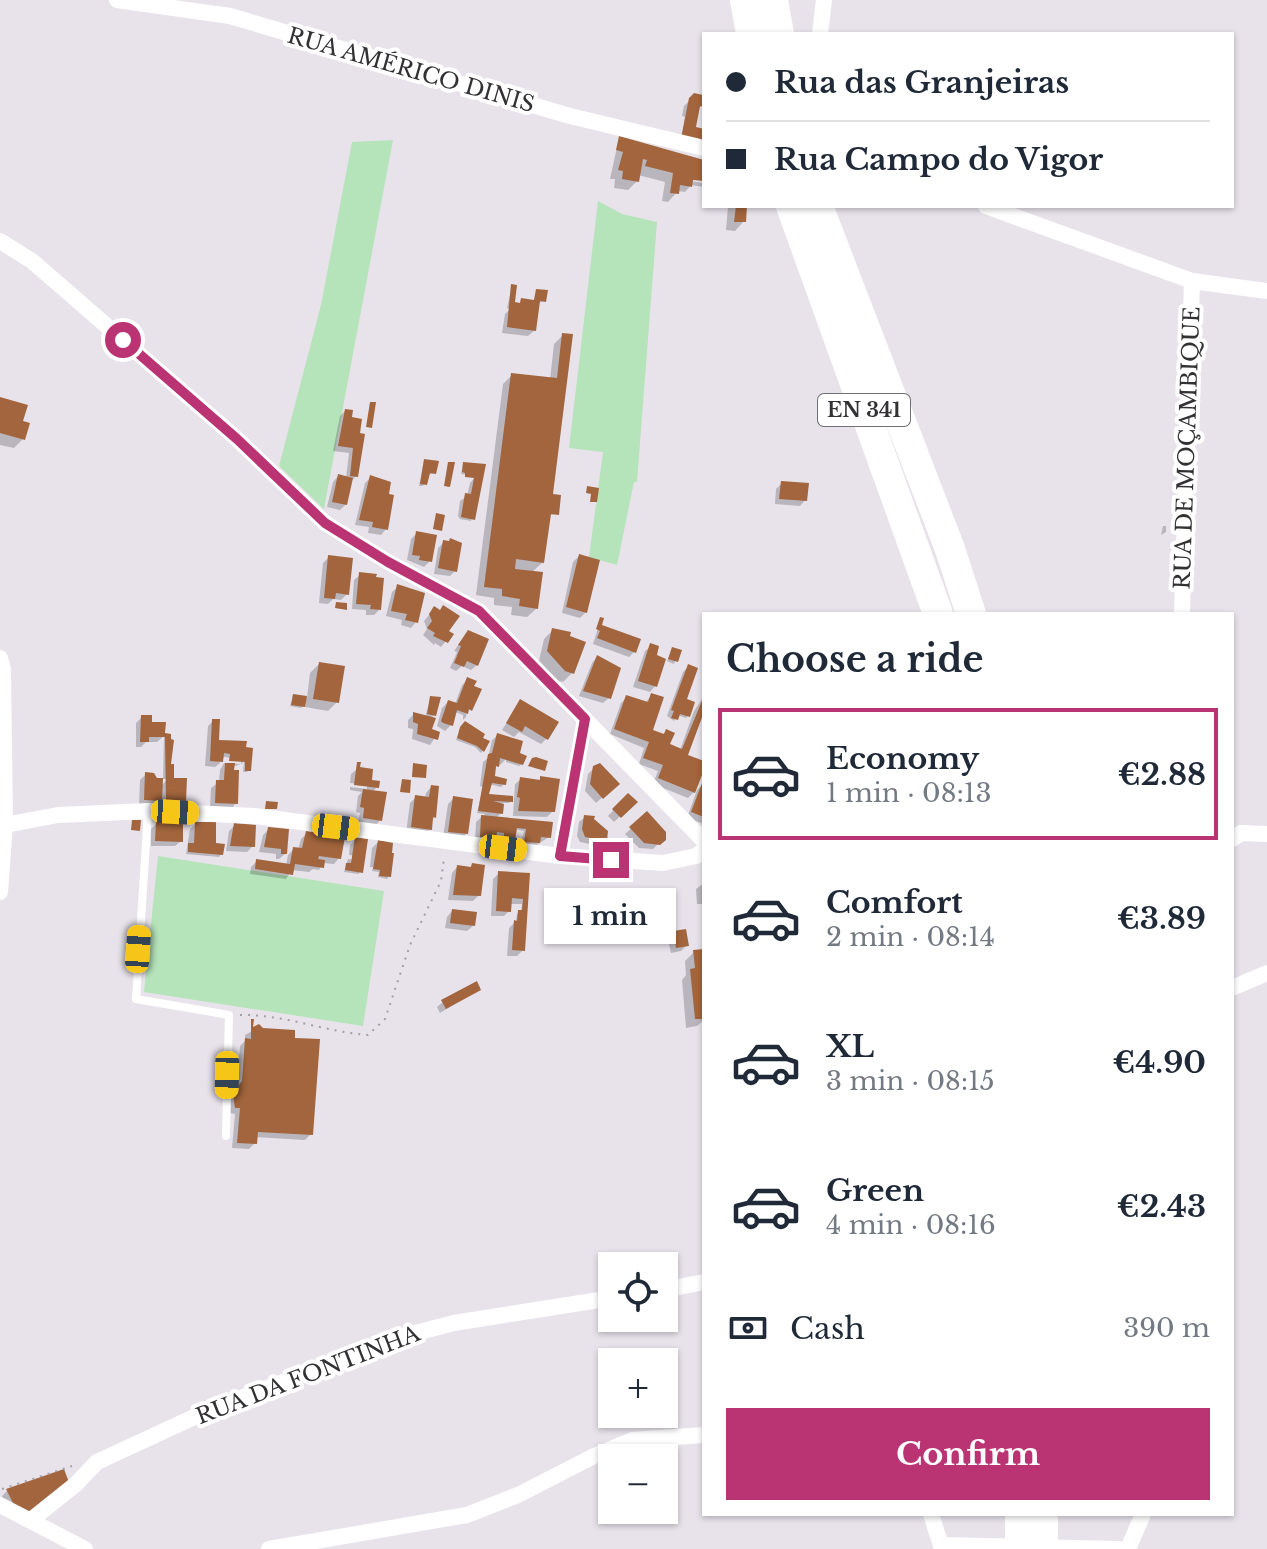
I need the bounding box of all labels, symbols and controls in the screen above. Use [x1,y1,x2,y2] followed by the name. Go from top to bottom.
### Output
[284,21,538,118] street label: RUA AMÉRICO DINIS
[774,64,1069,101] text: Rua das Granjeiras
[774,141,1103,178] text: Rua Campo do Vigor
[1169,306,1205,590] street label: RUA DE MOÇAMBIQUE
[105,322,141,358] route start
[818,394,910,426] road number: EN 341
[726,637,983,682] text: Choose a ride
[730,738,802,810] icon: car
[826,740,979,777] text: Economy
[1118,756,1206,793] text: €2.88
[826,777,991,809] text: 1 min · 08:13
[150,799,200,825] car
[311,812,361,842] car
[478,833,528,863] car
[593,842,629,878] route end
[730,882,802,954] icon: car
[826,884,963,921] text: Comfort
[545,888,677,944] callout: 1 min
[572,900,648,932] text: 1 min
[1117,900,1206,937] text: €3.89
[826,921,995,953] text: 2 min · 08:14
[124,924,152,974] car
[730,1026,802,1098] icon: car
[826,1028,874,1065] text: XL
[1113,1044,1206,1081] text: €4.90
[215,1051,239,1099] car
[826,1065,995,1097] text: 3 min · 08:15
[730,1170,802,1242] icon: car
[826,1172,924,1209] text: Green
[1117,1188,1206,1225] text: €2.43
[826,1209,996,1241] text: 4 min · 08:16
[598,1252,678,1524] map controls
[598,1252,678,1332] button: locate
[726,1306,770,1350] icon: cash
[790,1310,865,1347] text: Cash
[1123,1312,1210,1344] text: 390 m
[192,1319,425,1430] street label: RUA DA FONTINHA
[598,1348,678,1428] button: +
[726,1408,1210,1500] button: Confirm
[598,1444,678,1524] button: −

